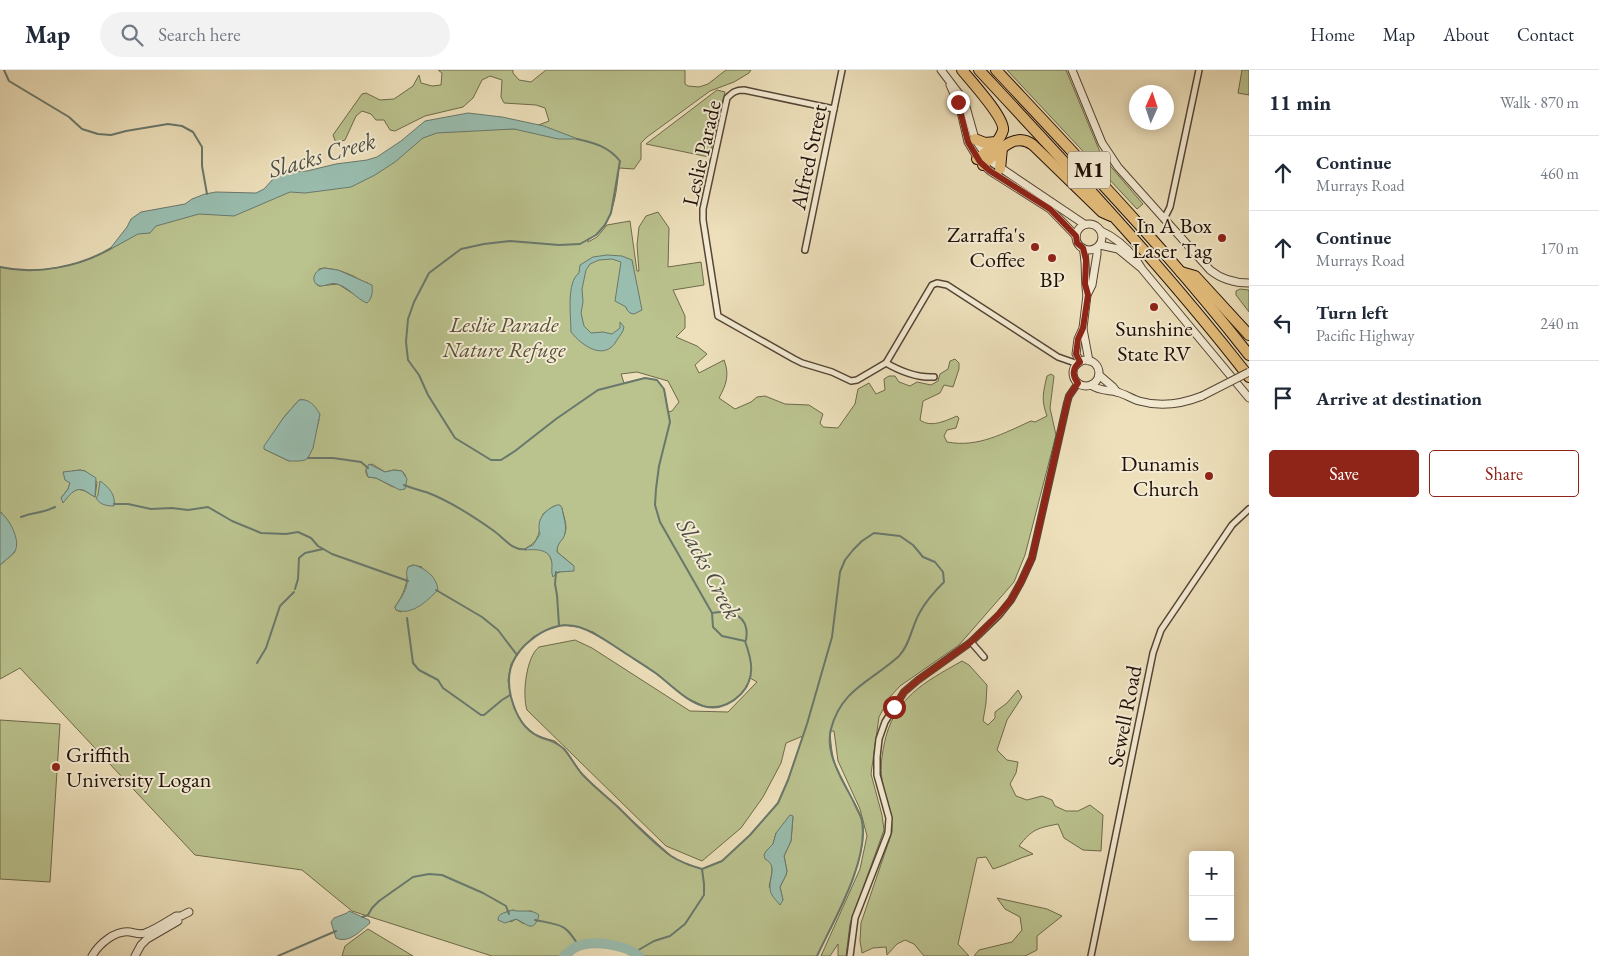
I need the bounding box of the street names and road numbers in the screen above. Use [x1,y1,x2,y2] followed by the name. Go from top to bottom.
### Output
[675,97,728,209] street label: Leslie Parade
[783,102,834,213] street label: Alfred Street
[1068,152,1110,188] road number: M1
[1100,662,1149,769] street label: Sewell Road

